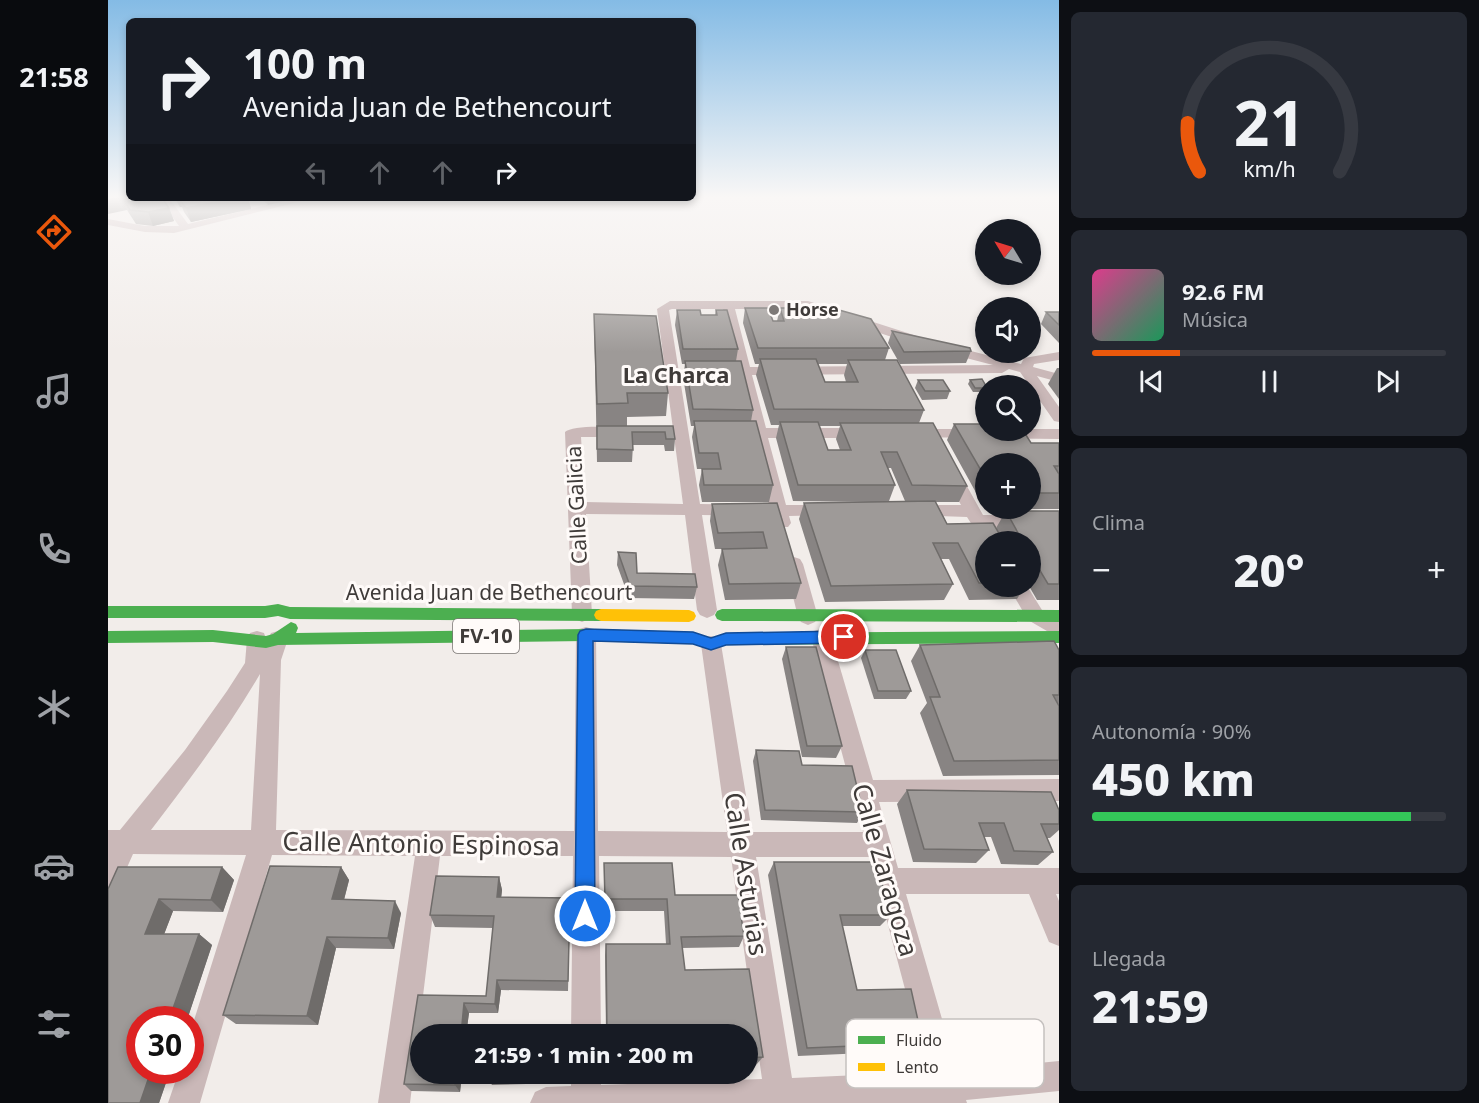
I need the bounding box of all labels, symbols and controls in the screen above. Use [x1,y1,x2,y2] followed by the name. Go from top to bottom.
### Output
[243,34,367,91] text: 100 m
[144,42,222,120] icon: right
[19,58,89,95] text: 21:58
[1233,79,1305,164] text: 21
[243,88,611,125] text: Avenida Juan de Bethencourt
[1243,154,1295,183] text: km/h
[300,156,333,189] icon: left
[363,156,396,189] icon: ahead
[426,156,459,189] icon: ahead
[489,156,522,189] icon: right
[33,211,75,253] icon: directions
[975,219,1041,285] north arrow
[975,219,1041,597] map controls
[1182,276,1264,306] text: 92.6 FM
[786,297,839,321] place label: Horse
[975,297,1041,363] button: sound
[767,303,781,317] marker: Horse
[1182,306,1248,333] text: Música
[623,359,729,389] district label: La Charca
[1135,365,1168,398] icon: previous
[1253,365,1286,398] icon: pause
[1371,365,1404,398] icon: next
[33,370,75,412] icon: music
[975,375,1041,441] button: search
[559,445,593,565] street label: Calle Galicia
[975,453,1041,519] button: +
[1092,509,1145,536] text: Clima
[33,528,75,570] icon: phone
[975,531,1041,597] button: −
[1233,539,1305,600] text: 20°
[1092,547,1111,592] text: −
[1427,547,1446,592] text: +
[346,578,633,606] street label: Avenida Juan de Bethencourt
[818,611,869,662] pin
[453,619,519,653] road number: FV-10
[827,620,860,653] icon: arrive
[33,686,75,728] icon: climate
[1092,718,1251,745] text: Autonomía · 90%
[1092,748,1255,809] text: 450 km
[844,779,928,960] street label: Calle Zaragoza
[716,790,778,958] street label: Calle Asturias
[282,823,560,863] street label: Calle Antonio Espinosa
[33,845,75,887] icon: car
[553,884,617,948] position arrow
[1092,945,1166,972] text: Llegada
[1092,975,1209,1036] text: 21:59
[33,1003,75,1045] icon: filters
[126,1006,204,1084] speed limit sign: 30
[846,1019,1044,1088] legend
[896,1029,942,1051] text: Fluido
[474,1039,694,1069] text: 21:59 · 1 min · 200 m
[896,1056,939,1078] text: Lento

